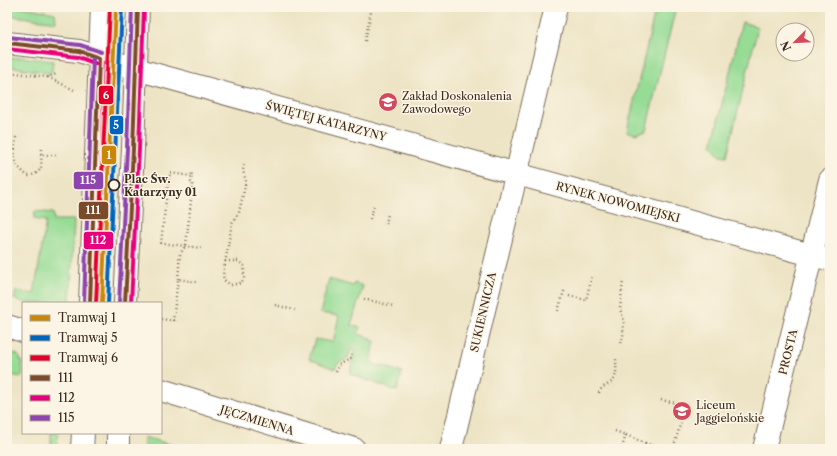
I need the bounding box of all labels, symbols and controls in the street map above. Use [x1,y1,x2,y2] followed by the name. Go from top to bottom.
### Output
[775,22,815,62] north arrow
[777,38,794,53] text: N
[98,85,114,105] line badge: 6
[103,88,110,102] text: 6
[402,89,512,116] place label: Zakład Doskonalenia Zawodowego
[377,91,399,113] school or university icon: Zakład Doskonalenia Zawodowego
[264,98,388,144] street label: ŚWIĘTEJ KATARZYNY
[109,115,124,135] line badge: 5
[113,118,119,132] text: 5
[101,145,117,165] line badge: 1
[107,148,112,162] text: 1
[73,171,104,190] line badge: 115
[124,172,197,199] place label: Plac Św. Katarzyny 01
[80,173,96,187] text: 115
[107,178,121,192] marker: Plac Św. Katarzyny 01
[554,179,682,225] street label: RYNEK NOWOMIEJSKI
[78,201,109,220] line badge: 111
[86,203,100,217] text: 111
[83,231,114,250] line badge: 112
[90,233,107,247] text: 112
[467,270,499,353] street label: SUKIENNICZA
[22,302,162,434] legend
[58,310,116,325] text: Tramwaj 1
[776,327,801,376] street label: PROSTA
[58,330,117,345] text: Tramwaj 5
[58,350,118,365] text: Tramwaj 6
[58,370,73,385] text: 111
[58,390,75,405] text: 112
[694,398,764,425] place label: Liceum Jaggielońskie
[671,400,693,422] school or university icon: Liceum Jaggielońskie
[216,402,296,438] street label: JĘCZMIENNA
[58,410,75,425] text: 115

